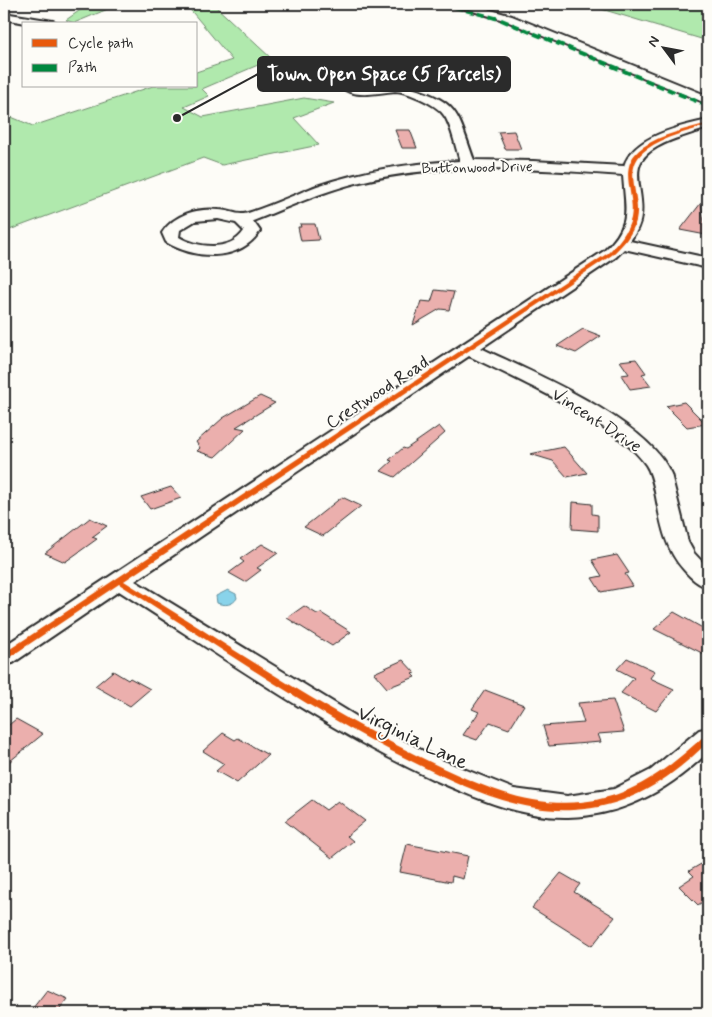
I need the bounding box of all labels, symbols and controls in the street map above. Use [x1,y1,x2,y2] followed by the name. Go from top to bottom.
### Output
[22,22,198,88] legend
[640,22,690,72] north arrow
[644,33,664,50] text: N
[68,34,133,54] text: Cycle path
[258,57,510,91] callout: Town Open Space (5 Parcels)
[68,58,97,78] text: Path
[267,62,501,87] text: Town Open Space (5 Parcels)
[421,157,533,179] street label: Buttonwood Drive
[321,351,434,435] street label: Crestwood Road
[547,383,646,459] street label: Vincent Drive
[352,699,473,778] street label: Virginia Lane

